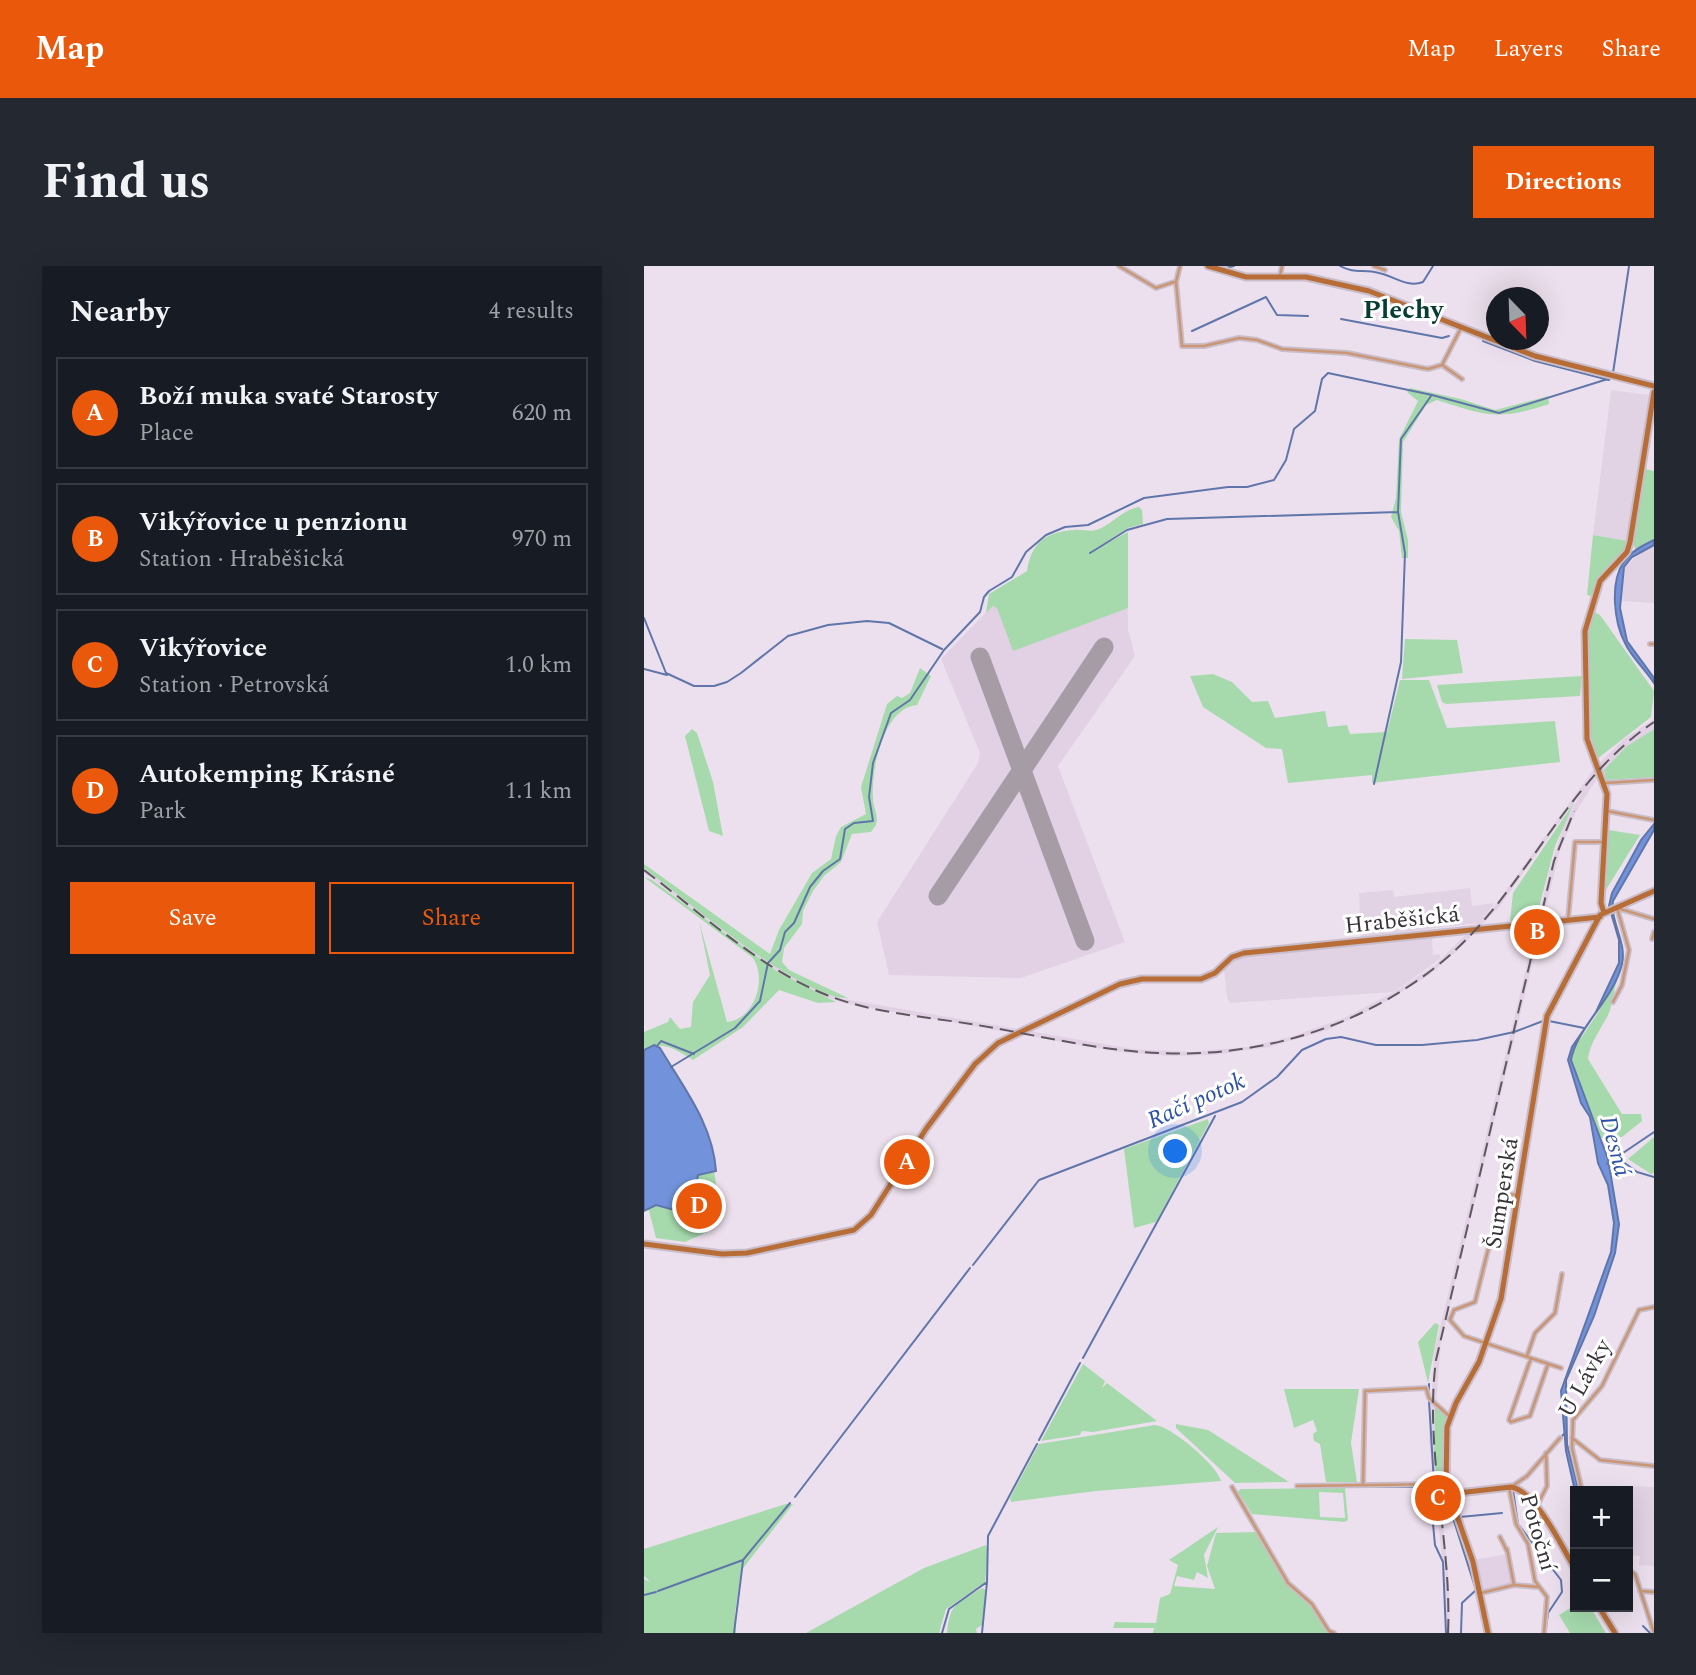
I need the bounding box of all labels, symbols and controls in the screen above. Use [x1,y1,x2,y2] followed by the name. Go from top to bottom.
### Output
[35,24,104,74] text: Map
[1407,31,1456,67] text: Map
[1494,31,1564,67] text: Layers
[1602,31,1661,67] text: Share
[42,145,210,220] text: Find us
[1473,146,1654,218] button: Directions
[1486,287,1549,350] north arrow
[70,289,169,335] text: Nearby
[1363,290,1445,330] district label: Plechy
[489,294,574,329] text: 4 results
[139,376,438,416] text: Boží muka svaté Starosty
[86,396,104,431] text: A
[512,396,572,431] text: 620 m
[139,416,194,451] text: Place
[139,502,407,542] text: Vikýřovice u penzionu
[87,522,103,557] text: B
[512,522,572,557] text: 970 m
[139,542,344,577] text: Station · Hraběšická
[139,628,267,668] text: Vikýřovice
[87,648,103,683] text: C
[505,648,572,683] text: 1.0 km
[139,668,329,703] text: Station · Petrovská
[139,754,395,794] text: Autokemping Krásné
[86,774,104,809] text: D
[505,774,572,809] text: 1.1 km
[139,794,186,829] text: Park
[70,882,315,954] button: Save
[329,882,574,954] button: Share
[1343,897,1461,944] street label: Hraběšická
[1514,906,1560,958] pin: B
[1141,1063,1251,1139] water label: Račí potok
[1590,1112,1641,1181] water label: Desná
[1158,1134,1192,1168] your location
[1476,1135,1529,1251] street label: Šumperská
[884,1136,930,1188] pin: A
[676,1180,722,1232] pin: D
[1549,1332,1622,1424] street label: U Lávky
[1415,1472,1461,1524] pin: C
[1570,1486,1633,1612] map controls
[1570,1486,1633,1549] button: +
[1510,1490,1566,1577] street label: Potoční
[1570,1549,1633,1612] button: −

